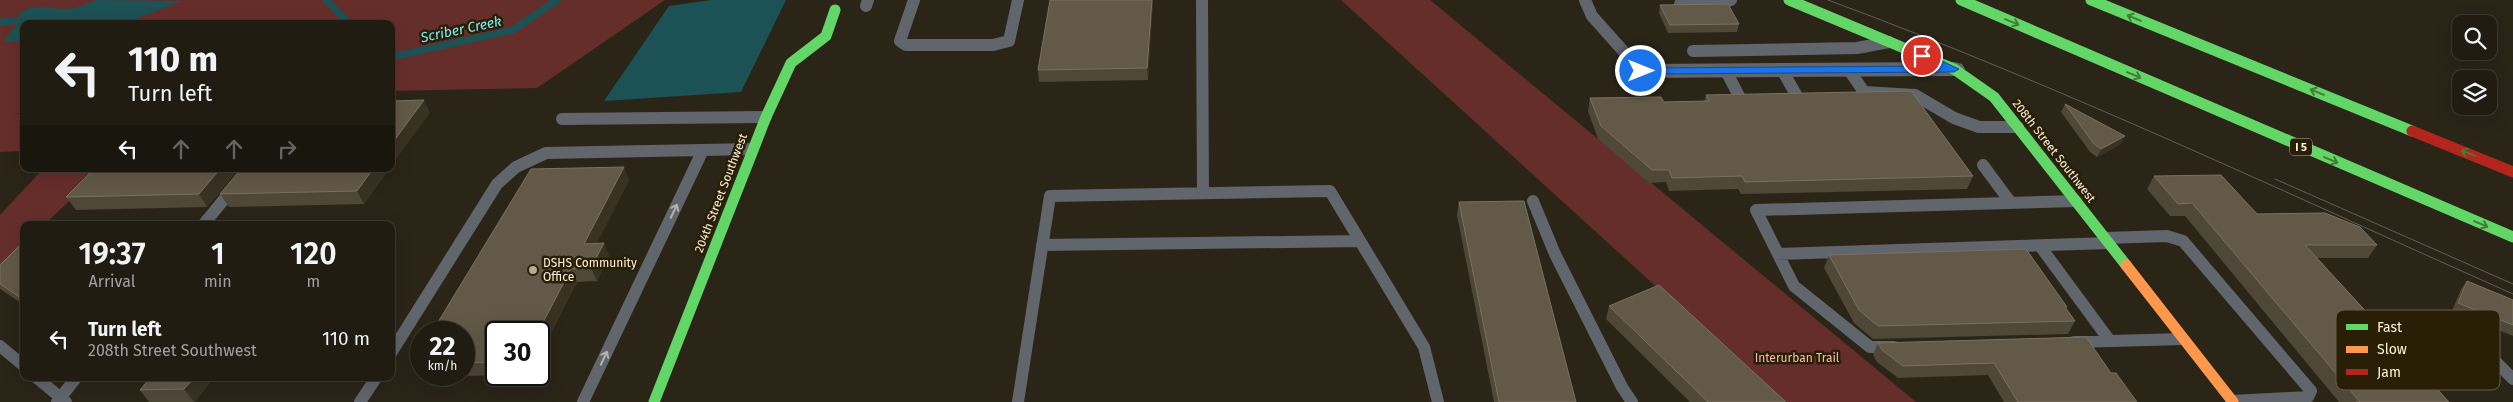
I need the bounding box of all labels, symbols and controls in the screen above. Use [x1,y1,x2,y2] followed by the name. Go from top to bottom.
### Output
[2127,12,2142,21] one-way arrow
[418,13,503,47] water label: Scriber Creek
[2452,15,2497,115] map controls
[2452,15,2497,60] button: search
[2004,18,2019,28] one-way arrow
[1901,35,1943,77] pin
[128,38,218,80] text: 110 m
[45,40,110,105] icon: left
[1908,42,1936,70] icon: arrive
[1614,44,1666,96] position arrow
[2126,70,2141,80] one-way arrow
[2452,70,2497,115] button: layers
[128,80,212,107] text: Turn left
[2310,87,2325,96] one-way arrow
[2010,97,2099,206] street label: 208th Street Southwest
[692,131,750,254] street label: 204th Street Southwest
[114,135,142,163] icon: left
[167,135,195,163] icon: ahead
[220,135,248,163] icon: ahead
[273,135,301,163] icon: right
[2290,138,2312,156] road number: I 5
[2461,148,2476,158] one-way arrow
[2323,155,2338,165] one-way arrow
[670,204,679,219] one-way arrow
[2473,219,2488,229] one-way arrow
[78,236,146,272] text: 19:37
[211,236,225,272] text: 1
[290,236,337,272] text: 120
[543,256,637,284] place label: DSHS Community Office
[527,264,539,276] marker: DSHS Community Office
[89,272,135,291] text: Arrival
[204,272,232,291] text: min
[306,272,320,291] text: m
[2336,310,2500,390] legend
[88,318,162,341] text: Turn left
[2377,319,2403,336] text: Fast
[485,321,550,386] speed limit sign: 30
[45,325,73,353] icon: left
[322,327,370,350] text: 110 m
[430,332,455,362] text: 22
[88,341,257,360] text: 208th Street Southwest
[2377,341,2407,358] text: Slow
[600,351,609,366] one-way arrow
[1755,351,1840,365] park label: Interurban Trail
[428,359,457,373] text: km/h
[2377,364,2401,381] text: Jam

